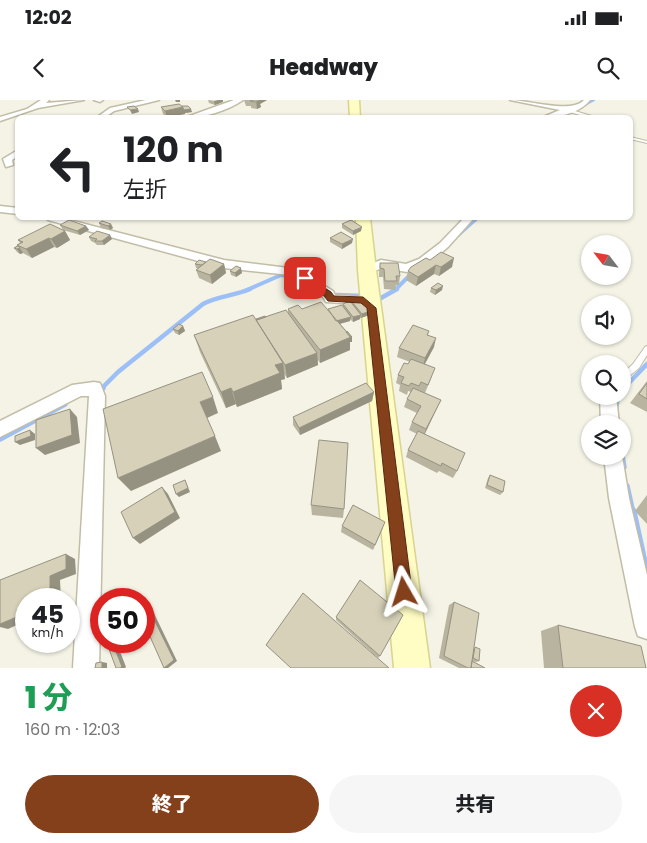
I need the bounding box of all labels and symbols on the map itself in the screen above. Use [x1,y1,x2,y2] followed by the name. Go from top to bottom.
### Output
[581,235,631,285] north arrow
[284,257,326,299] pin
[377,565,429,617] position arrow
[90,588,155,653] speed limit sign: 50

